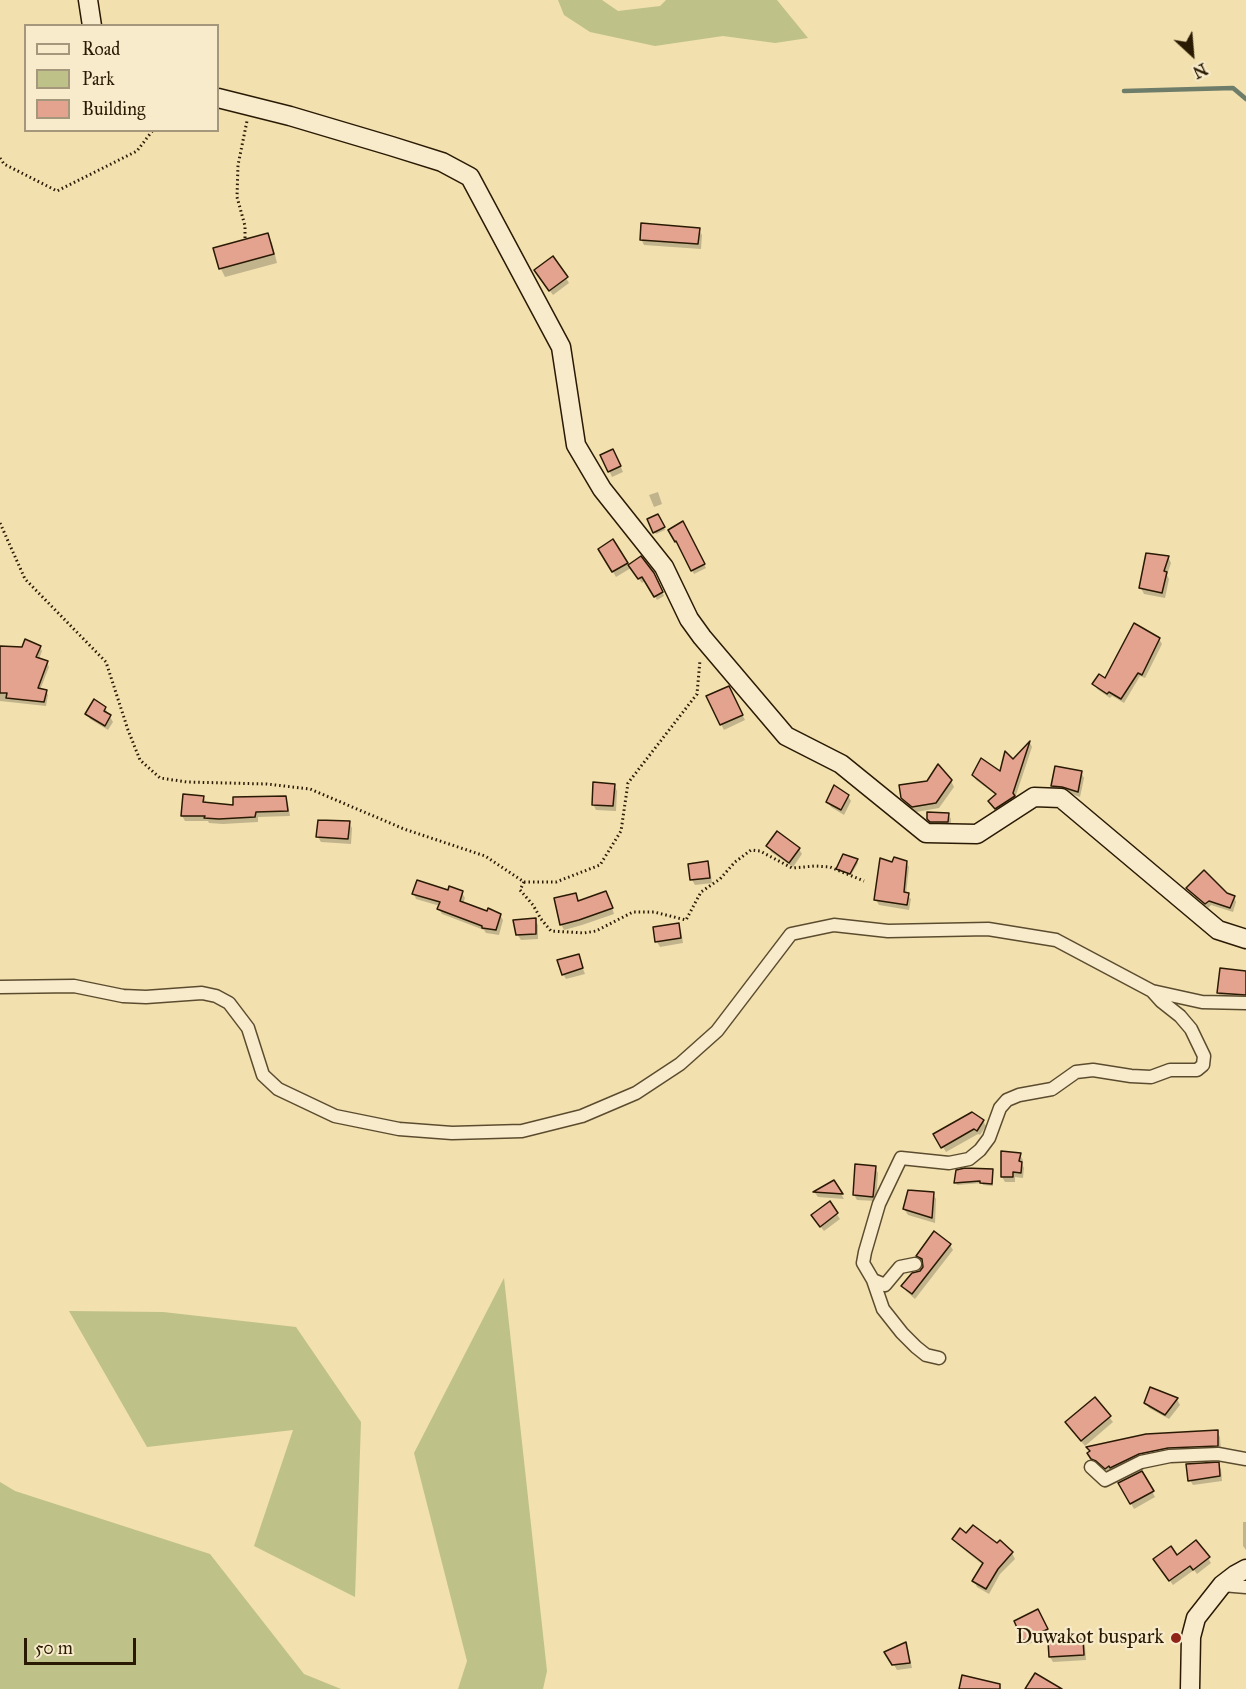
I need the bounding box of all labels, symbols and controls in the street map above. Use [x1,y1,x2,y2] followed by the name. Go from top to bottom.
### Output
[24,24,219,132] legend
[1162,24,1222,84] north arrow
[82,38,120,60] text: Road
[1190,59,1210,82] text: N
[82,68,115,90] text: Park
[82,98,145,120] text: Building
[1016,1625,1164,1651] place label: Duwakot buspark
[27,1626,140,1664] scale bar
[1169,1631,1183,1645] marker: Duwakot buspark
[35,1637,73,1659] text: 50 m

